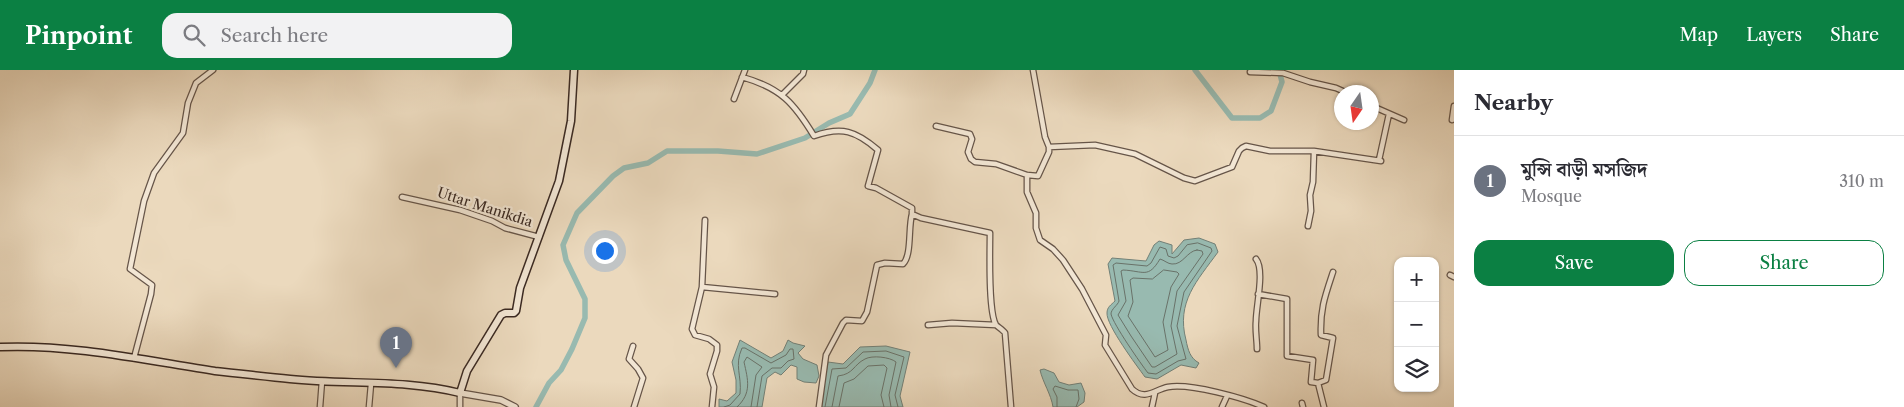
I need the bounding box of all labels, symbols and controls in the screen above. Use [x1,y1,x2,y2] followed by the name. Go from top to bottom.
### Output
[162,13,512,58] search box
[25,21,132,50] text: Pinpoint
[180,21,208,49] icon: search
[220,24,328,47] text: Search here
[1680,24,1718,46] text: Map
[1746,24,1802,46] text: Layers
[1830,24,1879,46] text: Share
[1334,85,1379,130] north arrow
[1474,90,1553,115] text: Nearby
[1521,158,1647,181] text: মুন্সি বাড়ী মসজিদ
[1486,171,1494,191] text: 1
[1839,171,1884,191] text: 310 m
[435,183,536,231] street label: Uttar Manikdia
[1521,186,1582,206] text: Mosque
[592,238,618,264] your location
[1474,240,1674,286] button: Save
[1684,240,1884,286] button: Share
[1394,257,1439,392] map controls
[1394,257,1439,302] button: +
[1394,302,1439,347] button: −
[380,327,412,368] pin: 1
[1394,347,1439,392] button: layers

